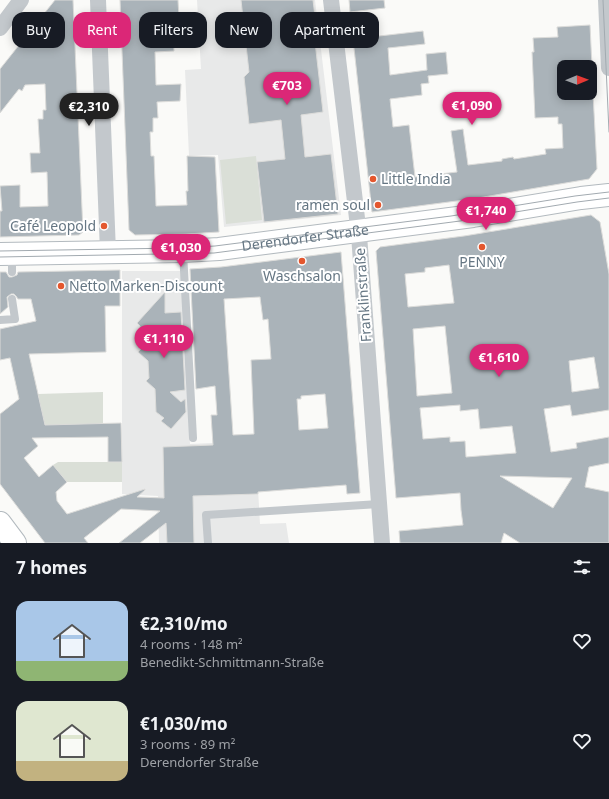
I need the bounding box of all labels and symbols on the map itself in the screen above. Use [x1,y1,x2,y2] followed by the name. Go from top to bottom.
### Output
[557,60,597,100] north arrow
[263,72,311,106] pin: €703
[439,92,505,126] pin: €1,090
[56,93,122,127] pin: €2,310
[381,169,451,188] place label: Little India
[368,174,378,184] marker: Little India
[296,195,370,214] place label: ramen soul
[453,197,519,231] pin: €1,740
[373,200,383,210] marker: ramen soul
[10,216,96,235] place label: Café Leopold
[240,220,370,255] street label: Derendorfer Straße
[99,221,109,231] marker: Café Leopold
[148,234,214,268] pin: €1,030
[477,242,487,252] marker: PENNY
[350,247,375,343] street label: Franklinstraße
[459,252,505,271] place label: PENNY
[297,256,307,266] marker: Waschsalon
[263,266,341,285] place label: Waschsalon
[69,276,223,295] place label: Netto Marken-Discount
[56,281,66,291] marker: Netto Marken-Discount
[131,325,197,359] pin: €1,110
[466,344,532,378] pin: €1,610

